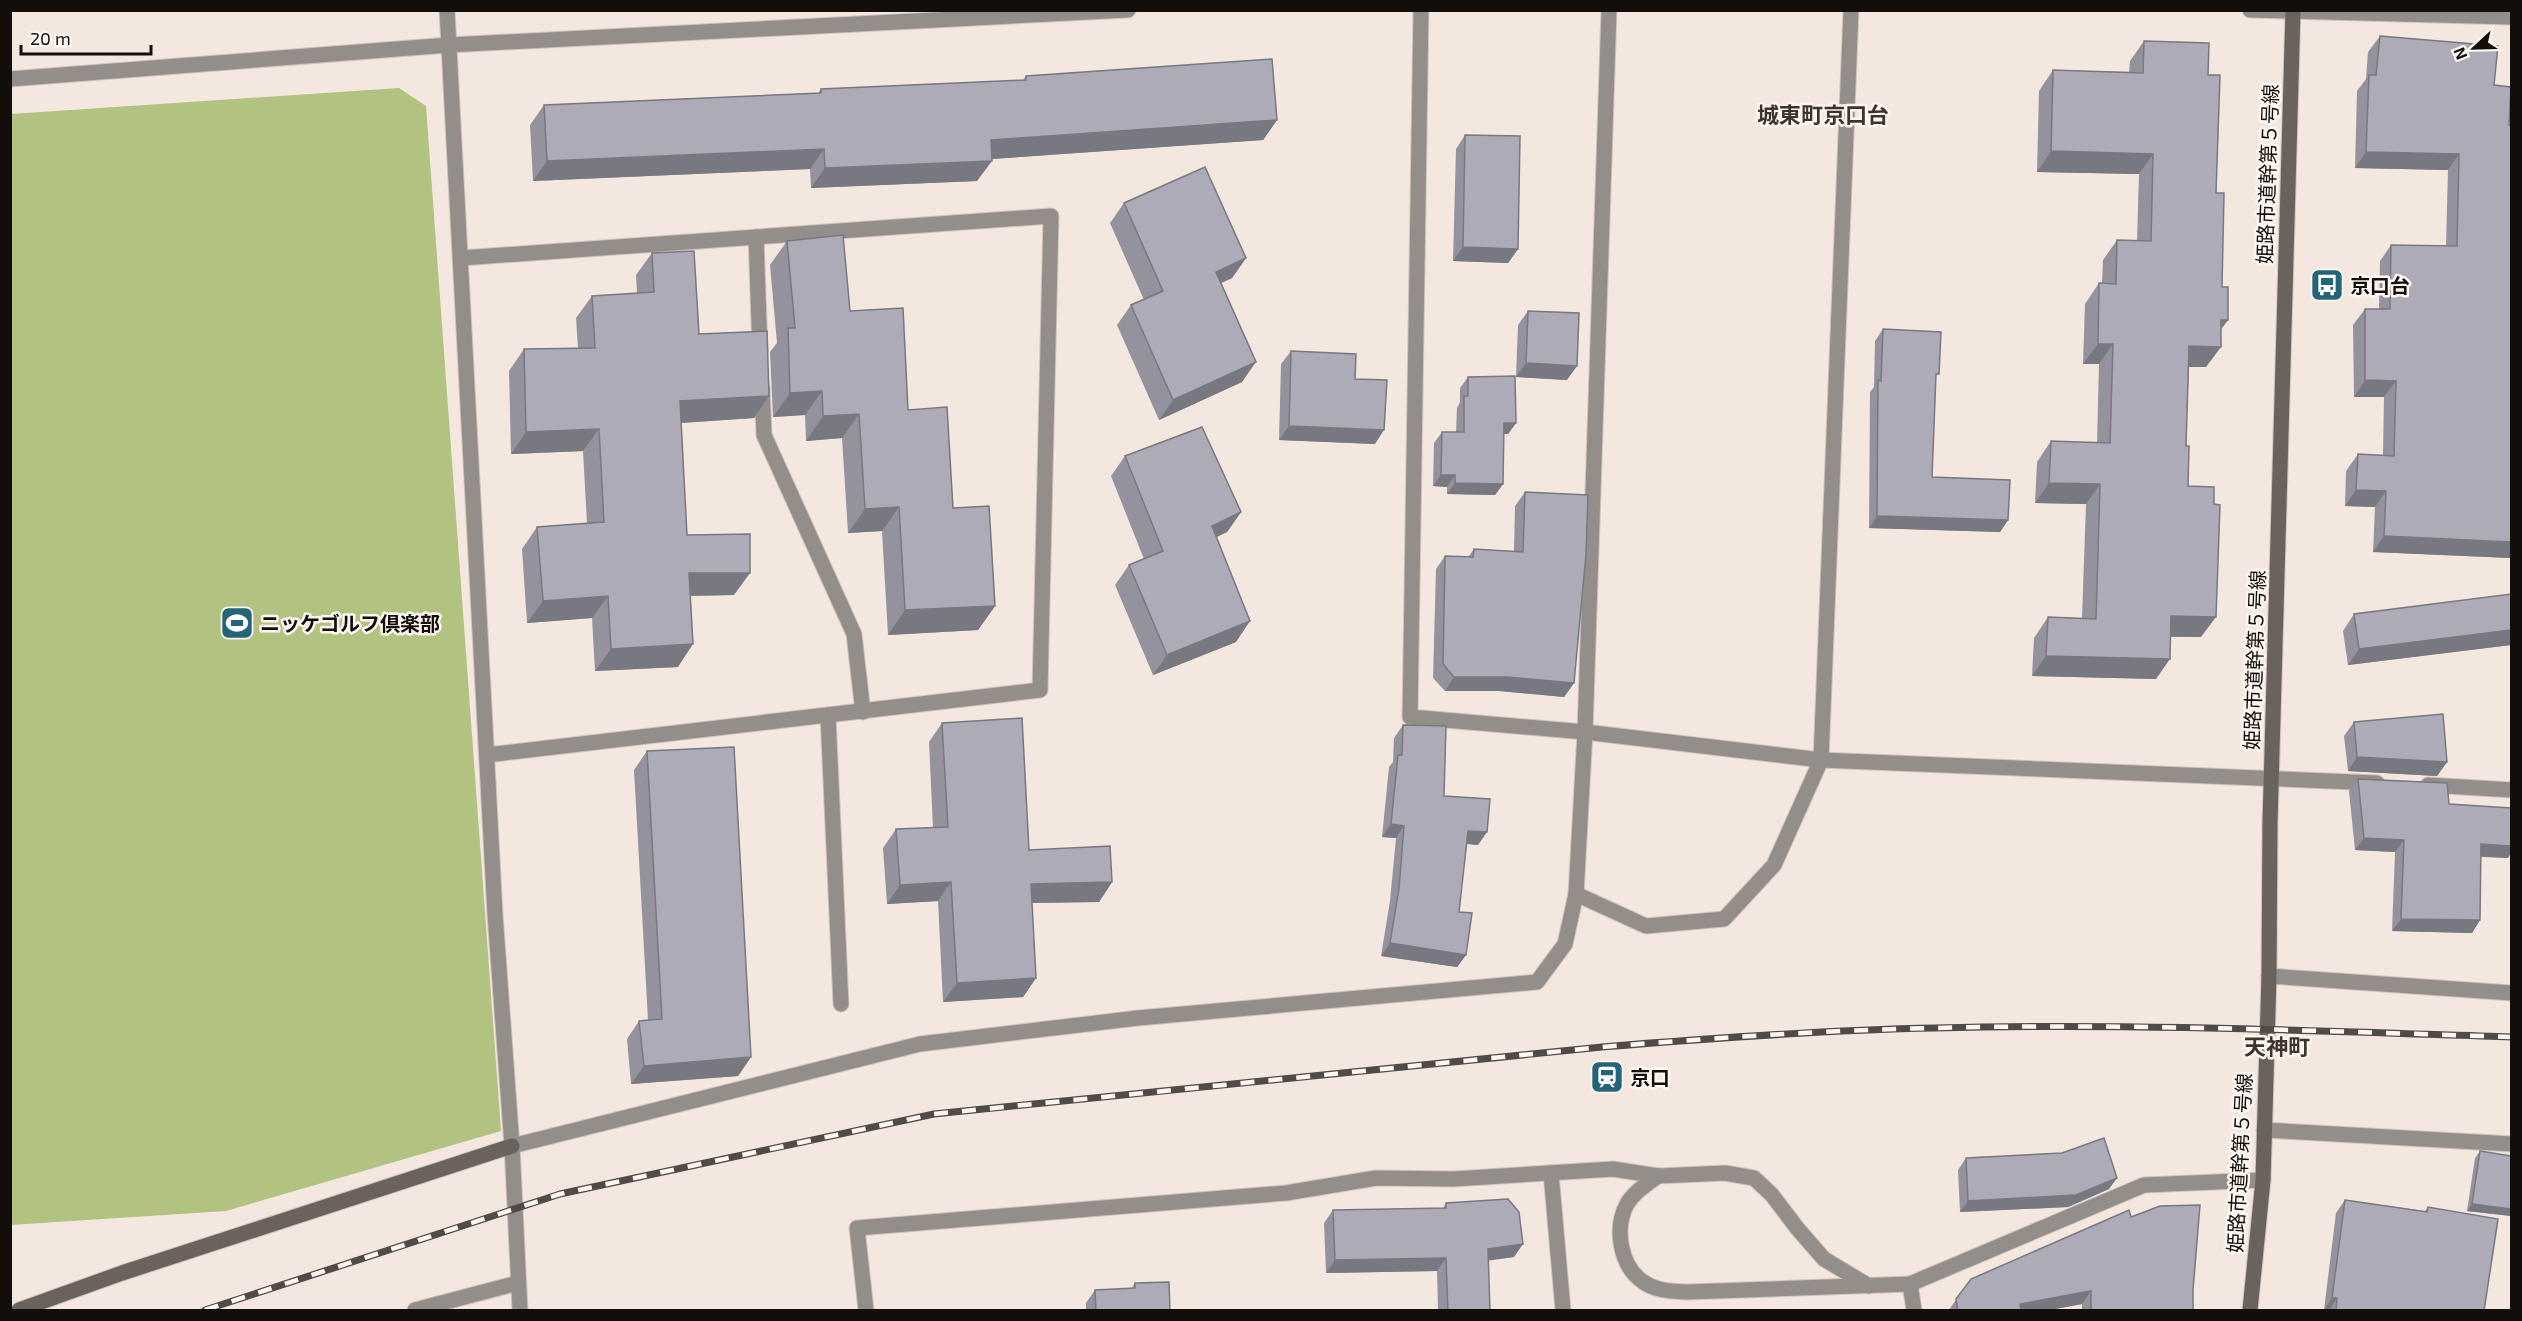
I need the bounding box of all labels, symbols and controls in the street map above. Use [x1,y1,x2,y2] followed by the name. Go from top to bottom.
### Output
[21,18,152,56] scale bar
[2444,18,2504,78] north arrow
[30,27,71,49] text: 20 m
[2449,45,2471,63] text: N
[2252,84,2282,264] street label: 姫路市道幹第５号線
[1757,101,1889,127] district label: 城東町京口台
[2309,267,2345,303] bus stop icon: 京口台
[2350,273,2410,297] place label: 京口台
[2239,570,2269,750] street label: 姫路市道幹第５号線
[219,605,255,641] sports icon: ニッケゴルフ倶楽部
[260,611,440,635] place label: ニッケゴルフ倶楽部
[2244,1033,2310,1059] district label: 天神町
[1589,1059,1625,1095] station icon: 京口
[1630,1065,1670,1089] place label: 京口
[2222,1072,2256,1254] street label: 姫路市道幹第５号線

